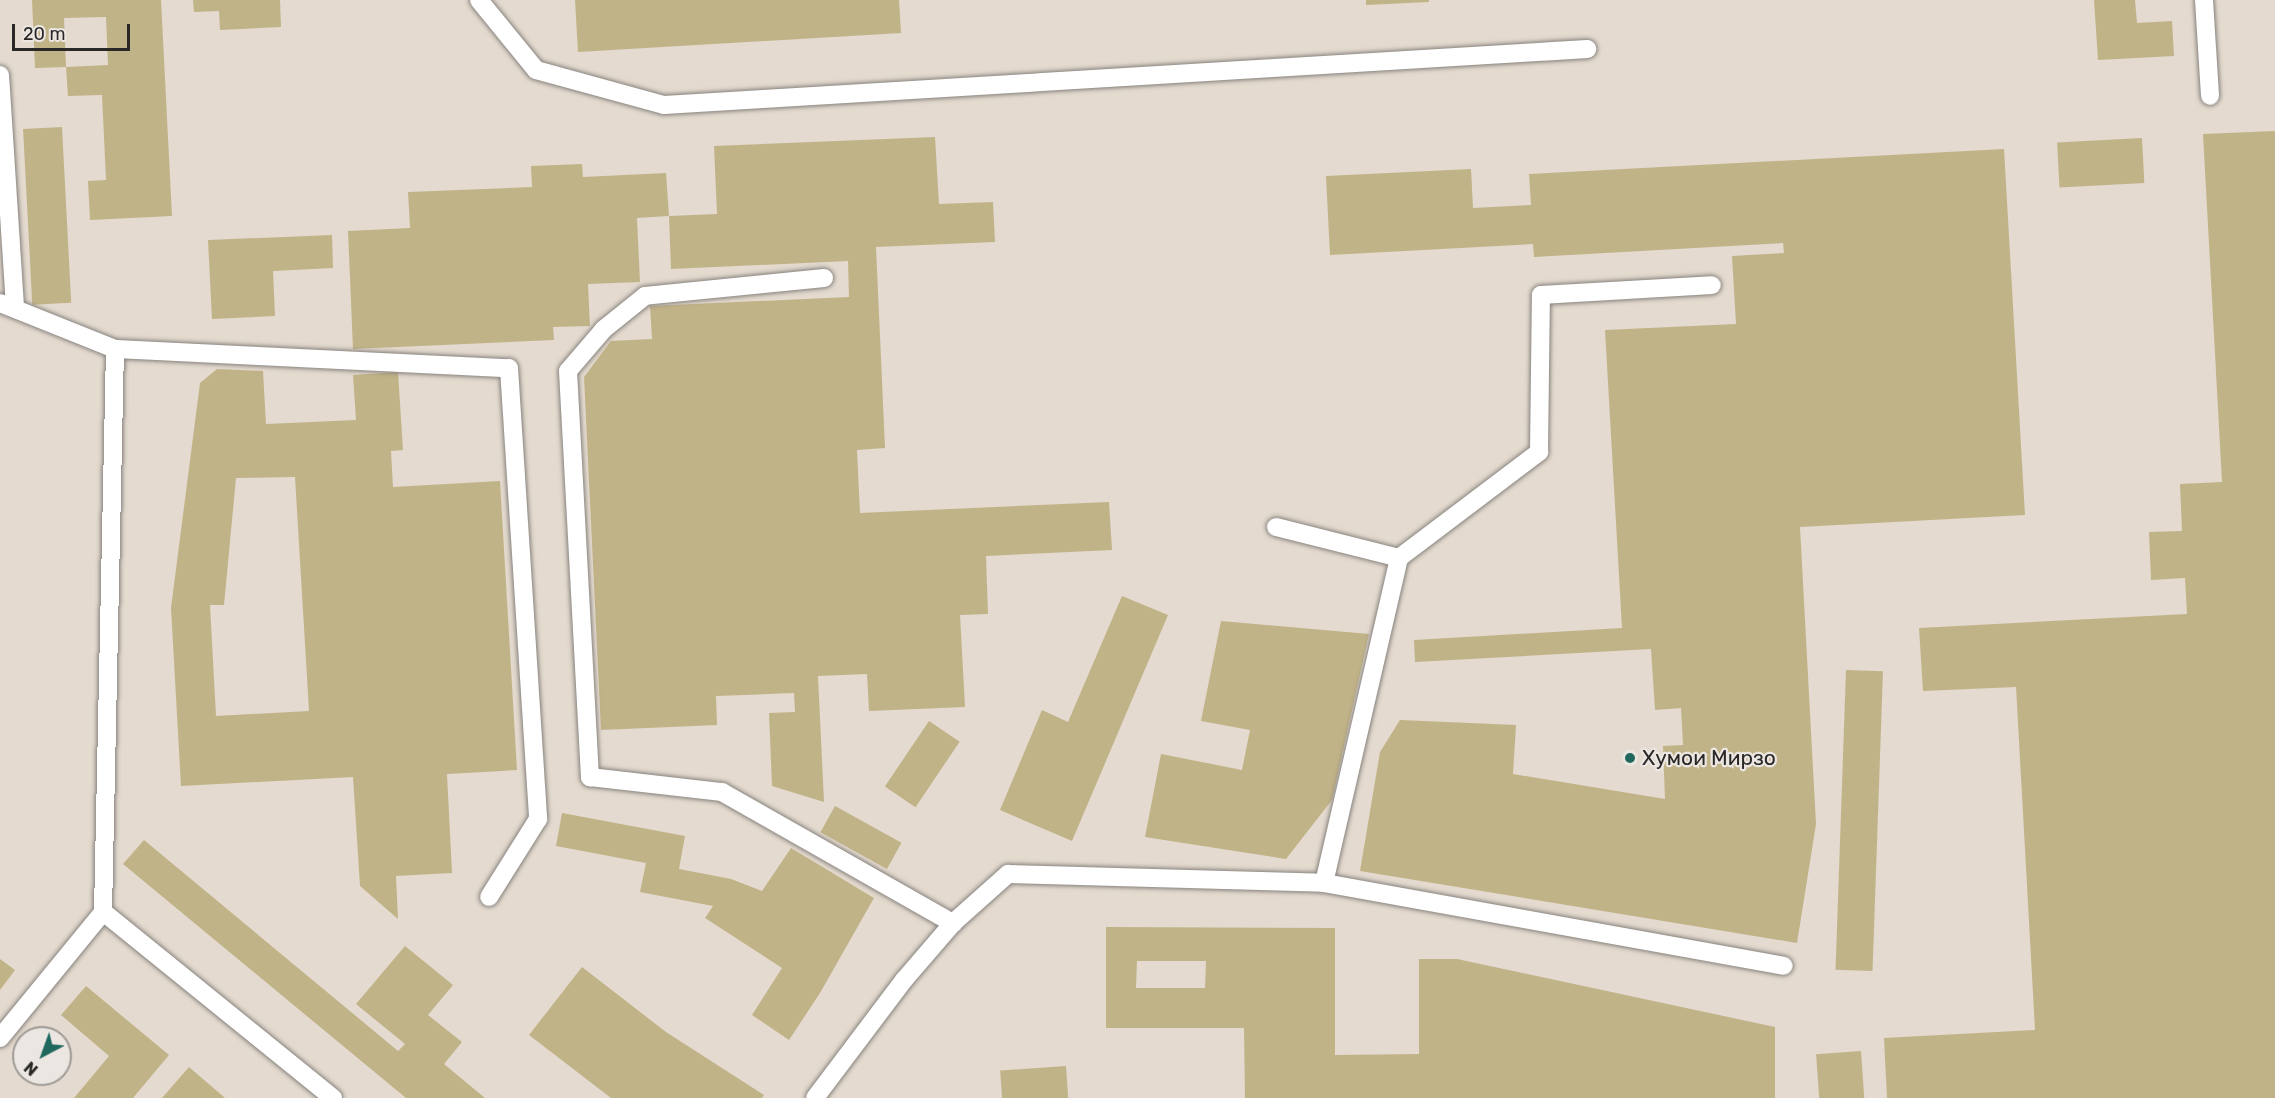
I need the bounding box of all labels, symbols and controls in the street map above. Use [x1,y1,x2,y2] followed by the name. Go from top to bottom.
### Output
[15,12,134,50] scale bar
[23,23,65,45] text: 20 m
[1642,745,1776,771] place label: Хумои Мирзо
[1623,751,1637,765] marker: Хумои Мирзо
[12,1026,72,1086] north arrow
[21,1058,42,1079] text: N

